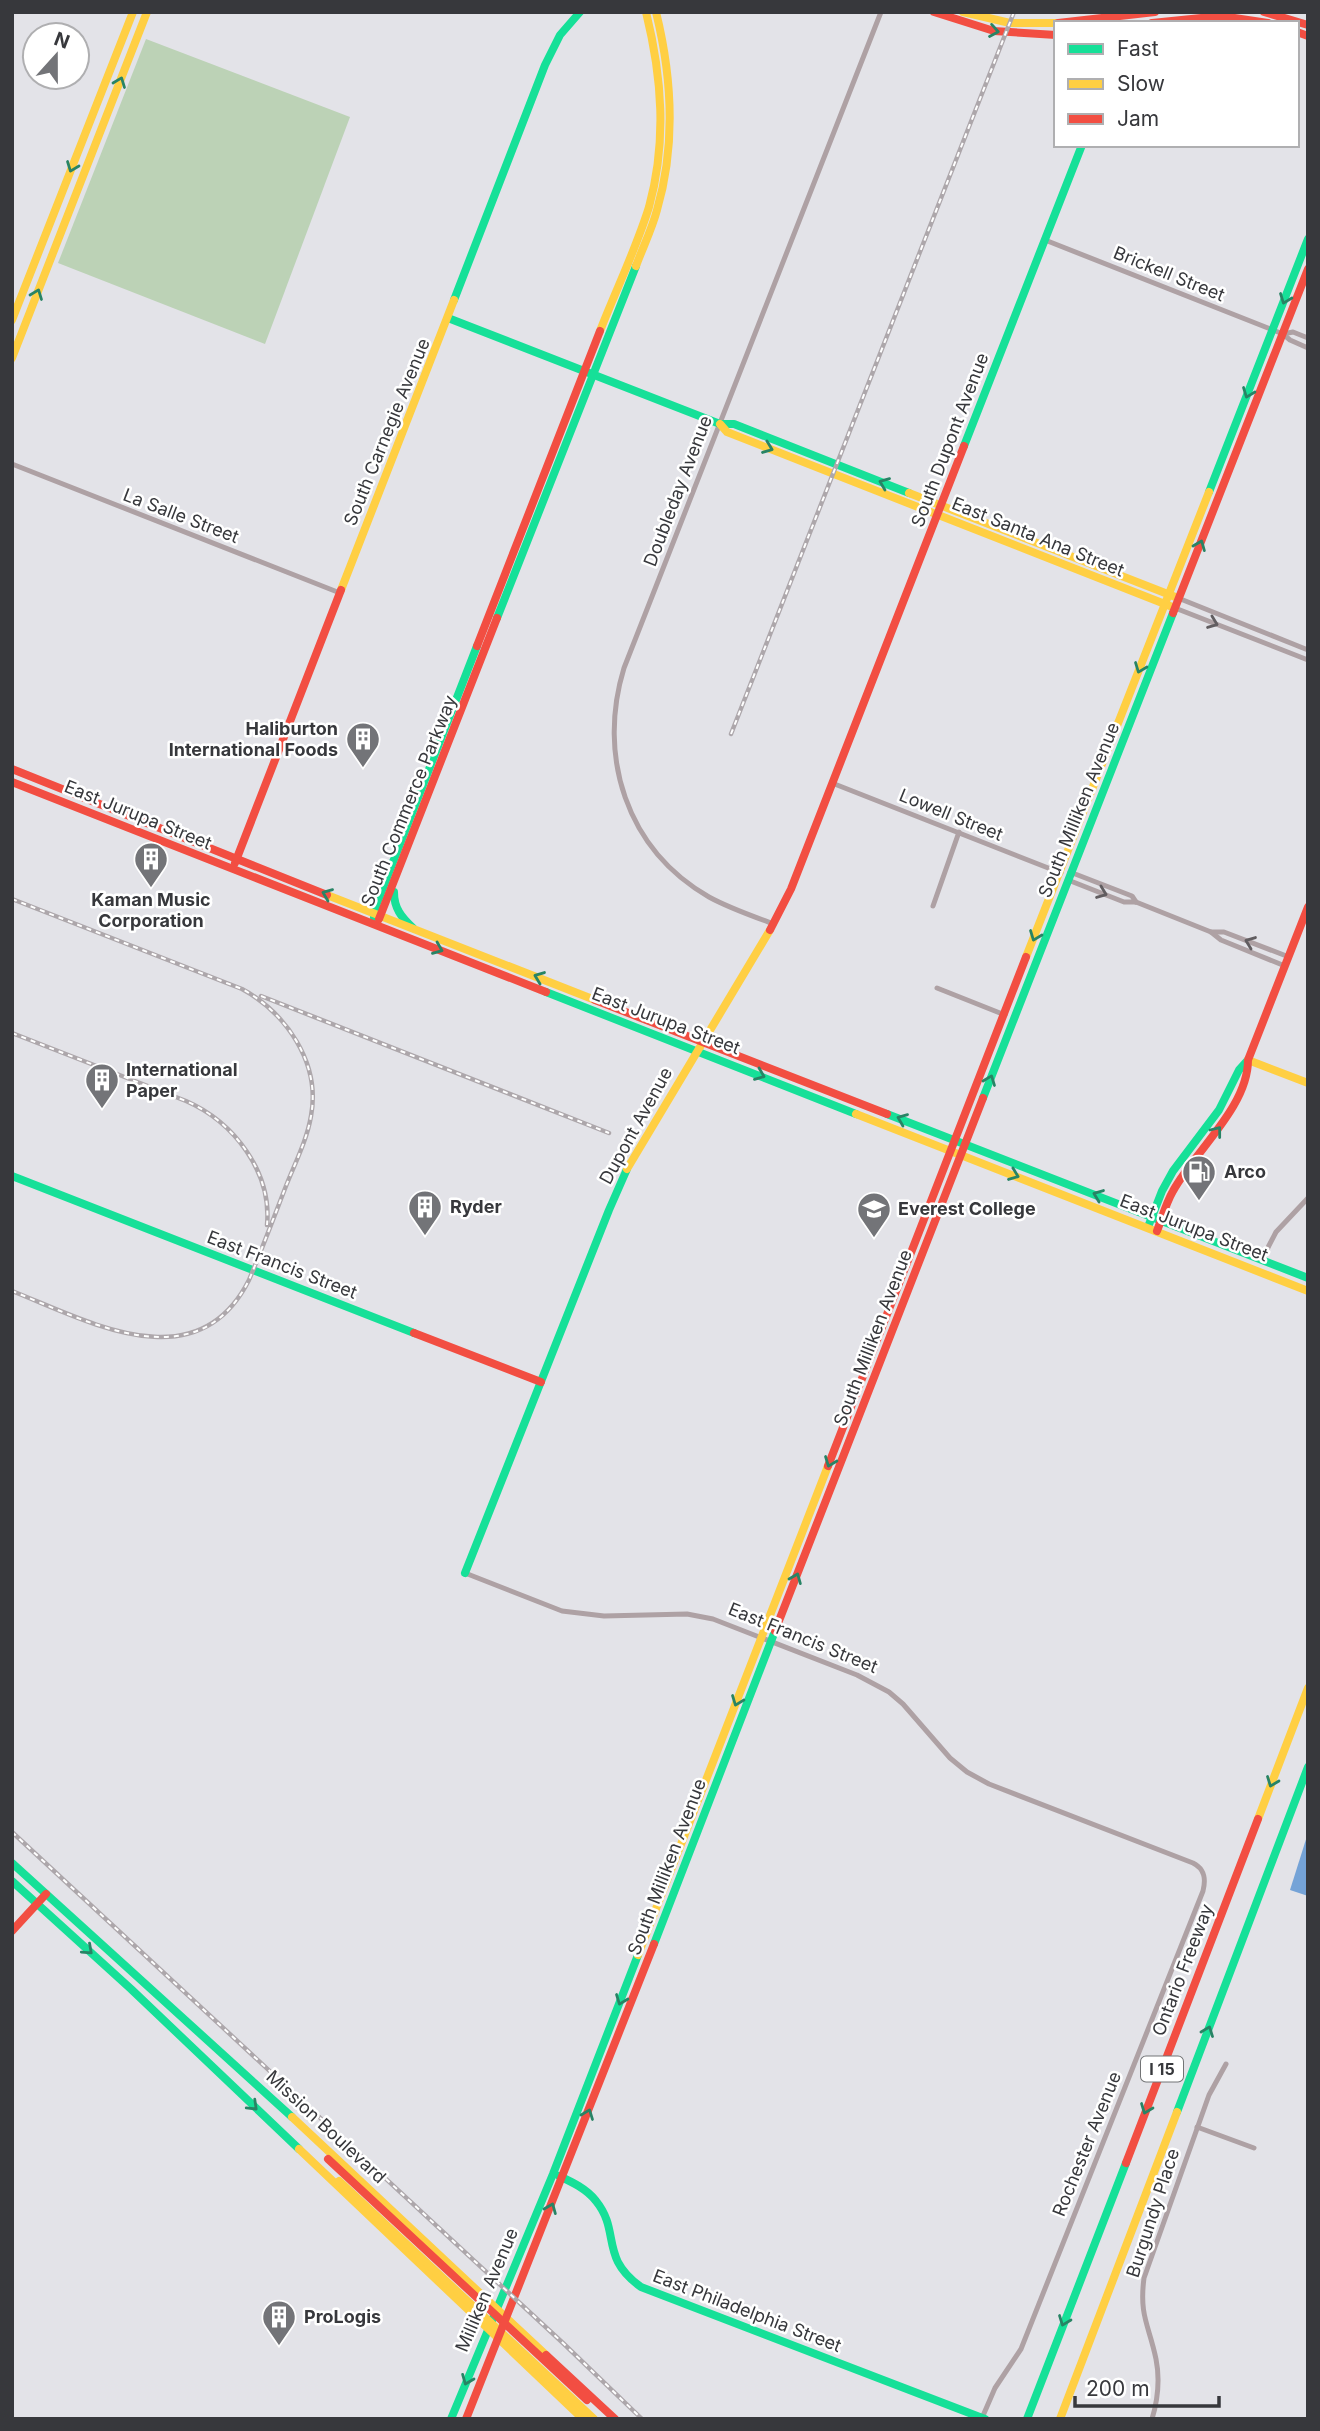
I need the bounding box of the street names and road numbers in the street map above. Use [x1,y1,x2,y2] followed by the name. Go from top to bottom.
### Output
[1111,242,1228,305] street label: Brickell Street
[339,335,434,529] street label: South Carnegie Avenue
[907,350,992,530] street label: South Dupont Avenue
[639,413,716,569] street label: Doubleday Avenue
[120,484,242,547] street label: La Salle Street
[949,492,1127,581] street label: East Santa Ana Street
[356,692,461,910] street label: South Commerce Parkway
[1034,719,1123,901] street label: South Milliken Avenue
[62,775,215,854] street label: East Jurupa Street
[896,784,1006,845] street label: Lowell Street
[589,983,743,1058] street label: East Jurupa Street
[595,1064,676,1188] street label: Dupont Avenue
[1117,1190,1271,1265] street label: East Jurupa Street
[204,1226,360,1303] street label: East Francis Street
[829,1247,916,1429] street label: South Milliken Avenue
[726,1598,881,1677] street label: East Francis Street
[623,1776,710,1958] street label: South Milliken Avenue
[1148,1901,1217,2039] street label: Ontario Freeway
[1141,2056,1183,2082] road number: I 15
[262,2066,390,2187] street label: Mission Boulevard
[1048,2068,1125,2219] street label: Rochester Avenue
[1122,2146,1183,2280] street label: Burgundy Place
[451,2225,522,2355] street label: Milliken Avenue
[650,2265,844,2356] street label: East Philadelphia Street

